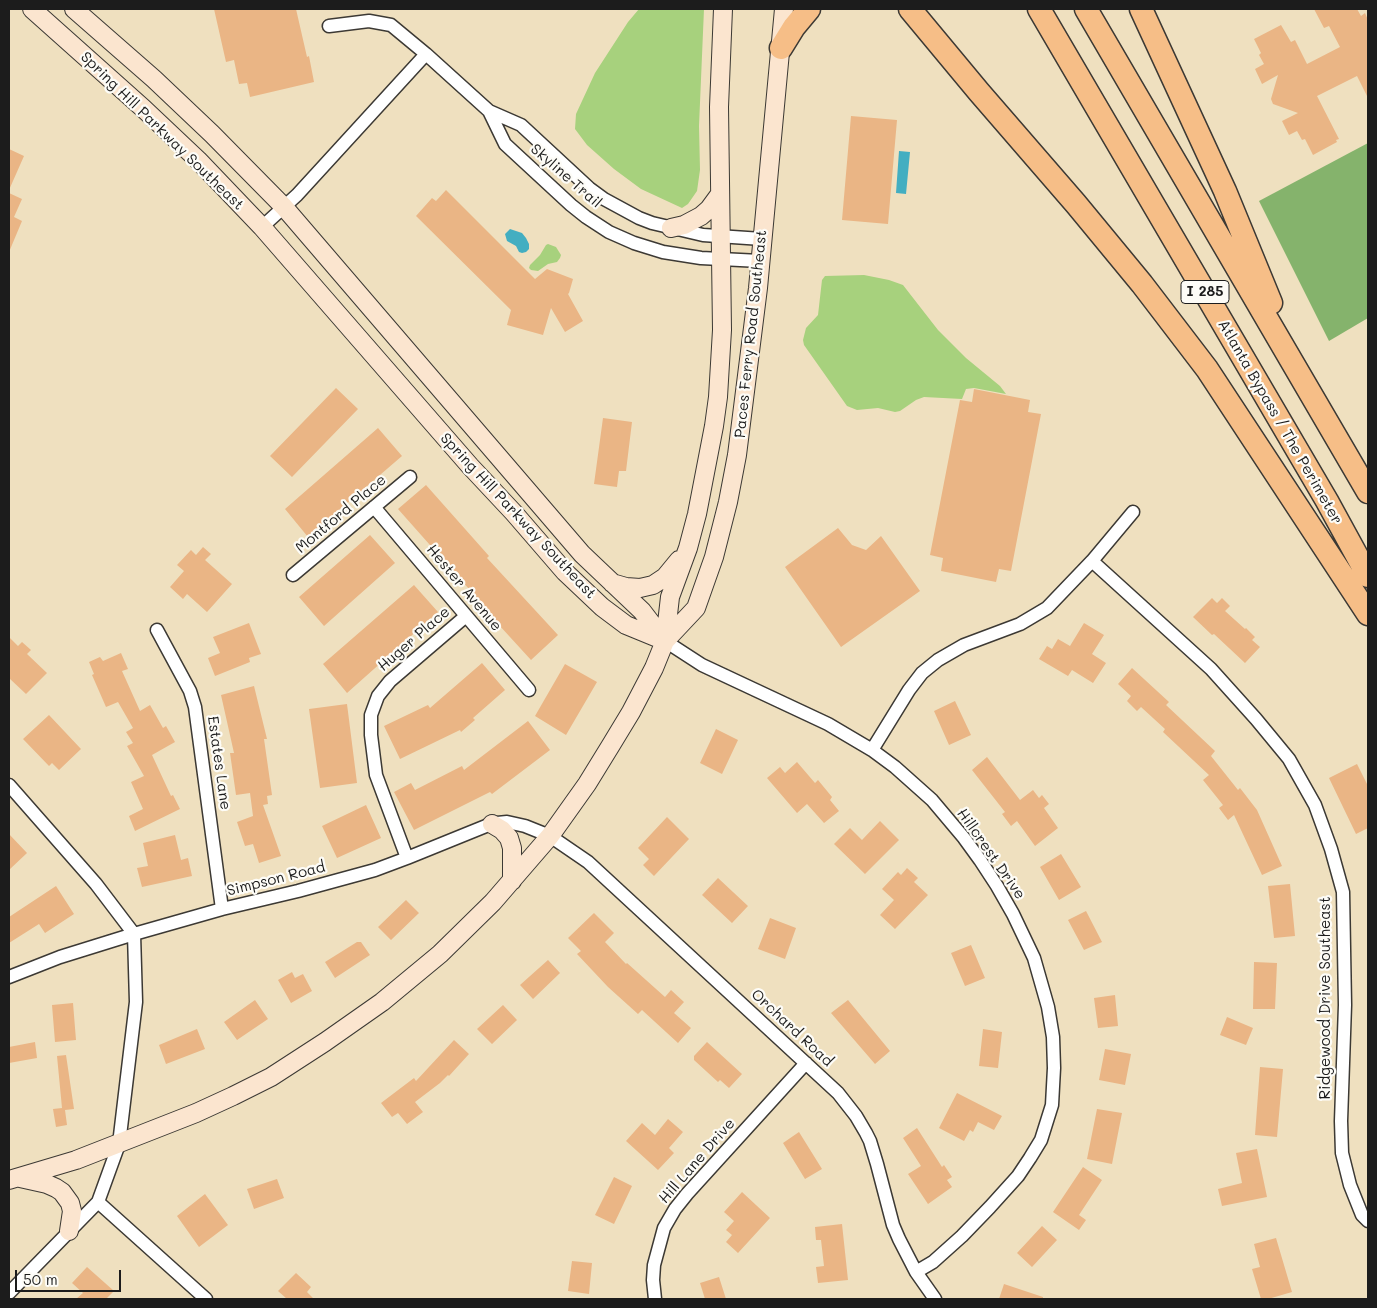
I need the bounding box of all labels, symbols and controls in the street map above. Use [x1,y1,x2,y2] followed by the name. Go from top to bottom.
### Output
[77,48,247,214] street label: Spring Hill Parkway Southeast
[527,140,605,212] street label: Skyline Trail
[731,229,771,439] street label: Paces Ferry Road Southeast
[1181,280,1229,304] road number: I 285
[1214,317,1346,527] street label: Atlanta Bypass / The Perimeter
[436,429,600,603] street label: Spring Hill Parkway Southeast
[292,471,390,557] street label: Montford Place
[423,541,505,635] street label: Hester Avenue
[374,603,454,675] street label: Huger Place
[204,715,234,811] street label: Estates Lane
[953,805,1029,903] street label: Hillcrest Drive
[225,858,327,900] street label: Simpson Road
[1316,896,1334,1100] street label: Ridgewood Drive Southeast
[747,986,837,1070] street label: Orchard Road
[655,1115,739,1207] street label: Hill Lane Drive
[18,1260,124,1292] scale bar
[23,1269,58,1289] text: 50 m

